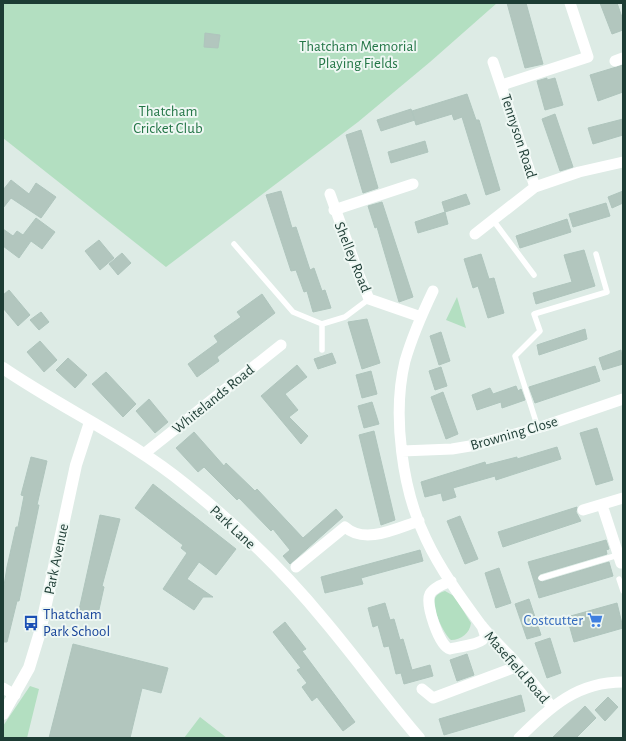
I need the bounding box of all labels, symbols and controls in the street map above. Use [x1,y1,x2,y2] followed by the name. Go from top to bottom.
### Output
[299,39,417,71] park label: Thatcham Memorial Playing Fields
[498,92,539,180] street label: Tennyson Road
[133,104,203,136] park label: Thatcham Cricket Club
[332,220,374,295] street label: Shelley Road
[170,362,257,437] street label: Whitelands Road
[469,414,560,453] street label: Browning Close
[207,503,258,552] street label: Park Lane
[42,522,71,596] street label: Park Avenue
[43,607,110,639] place label: Thatcham Park School
[586,611,604,629] supermarket icon: Costcutter
[523,613,583,628] place label: Costcutter
[22,614,40,632] bus stop icon: Thatcham Park School
[481,628,552,706] street label: Masefield Road

